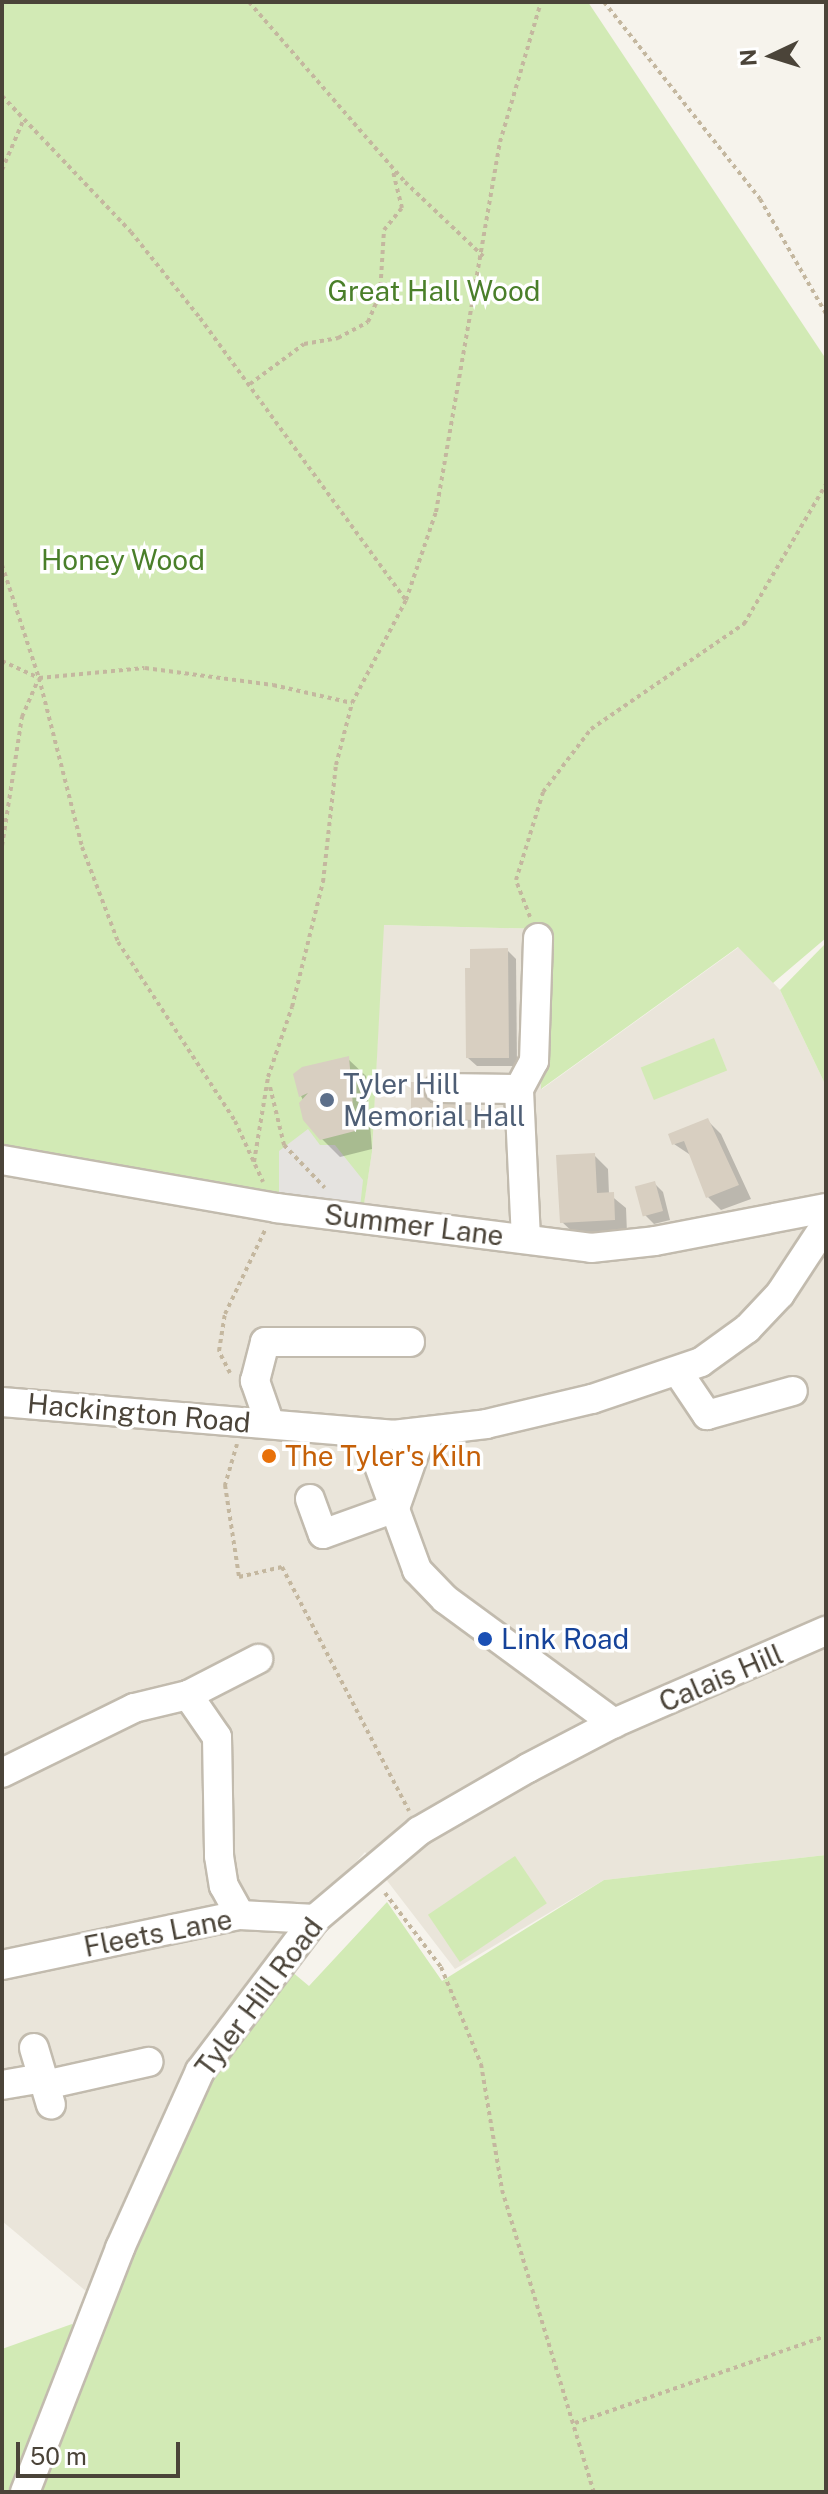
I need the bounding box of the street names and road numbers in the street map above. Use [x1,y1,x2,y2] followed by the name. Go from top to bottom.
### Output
[322,1197,506,1253] street label: Summer Lane
[26,1387,252,1439] street label: Hackington Road
[654,1637,788,1719] street label: Calais Hill
[81,1902,235,1964] street label: Fleets Lane
[188,1911,330,2083] street label: Tyler Hill Road

